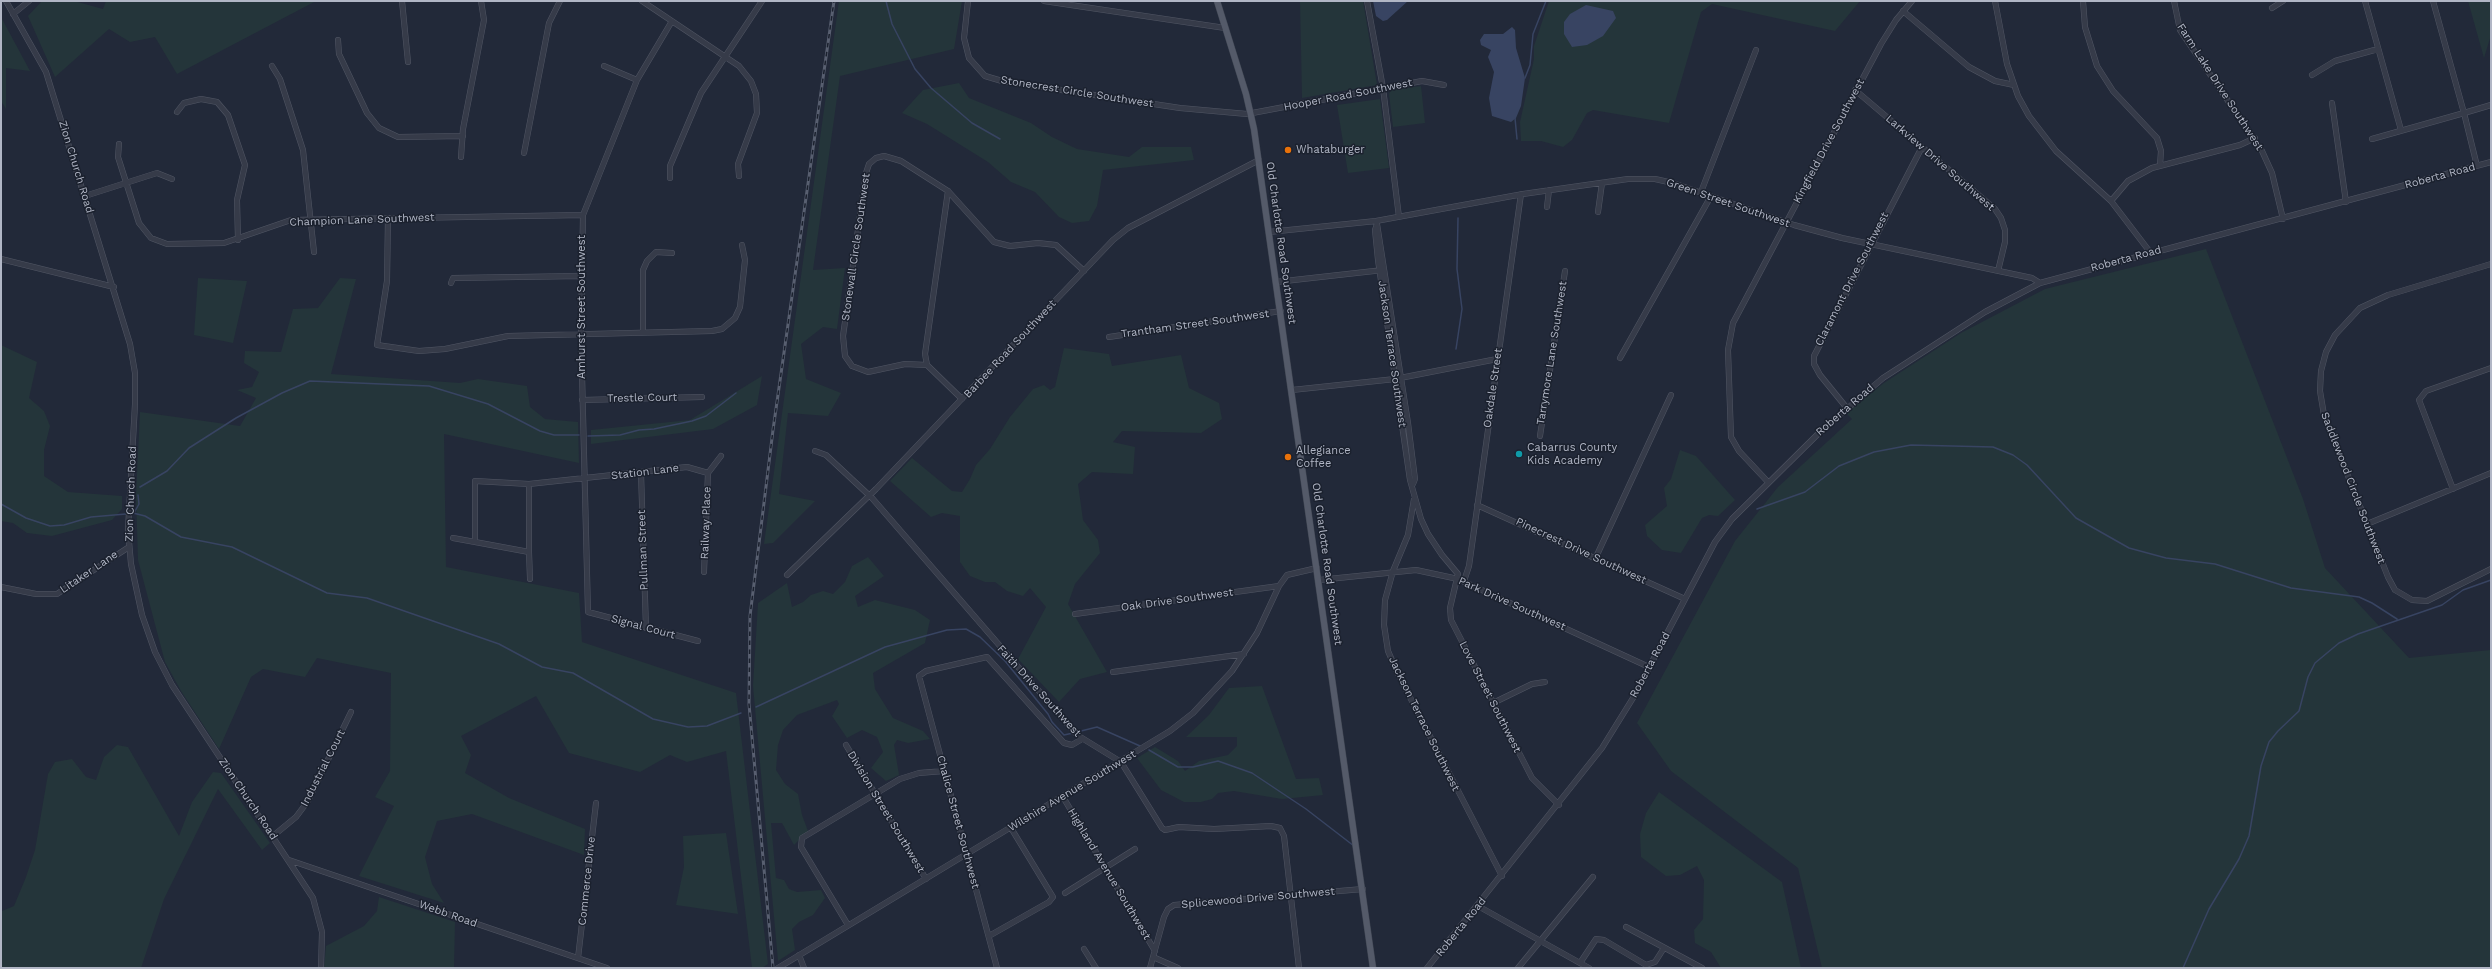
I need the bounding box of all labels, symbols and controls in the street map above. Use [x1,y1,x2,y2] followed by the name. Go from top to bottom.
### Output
[2174,21,2266,153] street label: Farm Lake Drive Southwest
[1000,73,1154,111] street label: Stonecrest Circle Southwest
[1283,76,1413,114] street label: Hooper Road Southwest
[1791,77,1867,205] street label: Kingfield Drive Southwest
[1883,112,1997,214] street label: Larkview Drive Southwest
[56,119,96,215] street label: Zion Church Road
[1296,143,1365,157] place label: Whataburger
[1283,145,1293,155] marker: Whataburger
[2403,160,2477,192] street label: Roberta Road
[1263,161,1299,325] street label: Old Charlotte Road Southwest
[839,172,873,322] street label: Stonewall Circle Southwest
[1664,176,1792,230] street label: Green Street Southwest
[1812,210,1892,348] street label: Claramont Drive Southwest
[289,211,435,229] street label: Champion Lane Southwest
[575,235,589,379] street label: Amhurst Street Southwest
[2089,243,2163,275] street label: Roberta Road
[1375,280,1409,428] street label: Jackson Terrace Southwest
[1534,280,1570,426] street label: Tarrymore Lane Southwest
[961,297,1059,401] street label: Barbee Road Southwest
[1120,307,1270,341] street label: Trantham Street Southwest
[1481,347,1505,429] street label: Oakdale Street
[1813,381,1877,439] street label: Roberta Road
[607,391,677,405] street label: Trestle Court
[2318,410,2388,566] street label: Saddlewood Circle Southwest
[1527,441,1617,467] place label: Cabarrus County Kids Academy
[1296,444,1351,470] place label: Allegiance Coffee
[123,446,139,542] street label: Zion Church Road
[1514,449,1524,459] marker: Cabarrus County Kids Academy
[1283,452,1293,462] marker: Allegiance Coffee
[610,461,680,483] street label: Station Lane
[1309,482,1345,646] street label: Old Charlotte Road Southwest
[698,486,714,560] street label: Railway Place
[635,509,651,591] street label: Pullman Street
[1514,515,1648,587] street label: Pinecrest Drive Southwest
[58,548,120,596] street label: Litaker Lane
[1456,574,1568,634] street label: Park Drive Southwest
[1120,586,1234,614] street label: Oak Drive Southwest
[610,612,676,642] street label: Signal Court
[1627,630,1673,700] street label: Roberta Road
[1456,639,1524,755] street label: Love Street Southwest
[994,642,1084,740] street label: Faith Drive Southwest
[1386,655,1462,793] street label: Jackson Terrace Southwest
[298,727,348,809] street label: Industrial Court
[1006,747,1138,835] street label: Wilshire Avenue Southwest
[844,749,928,875] street label: Division Street Southwest
[934,754,982,890] street label: Chalice Street Southwest
[216,755,280,843] street label: Zion Church Road
[1064,806,1154,942] street label: Highland Avenue Southwest
[576,836,598,926] street label: Commerce Drive
[1181,885,1335,911] street label: Splicewood Drive Southwest
[1433,895,1489,959] street label: Roberta Road
[417,898,479,930] street label: Webb Road

